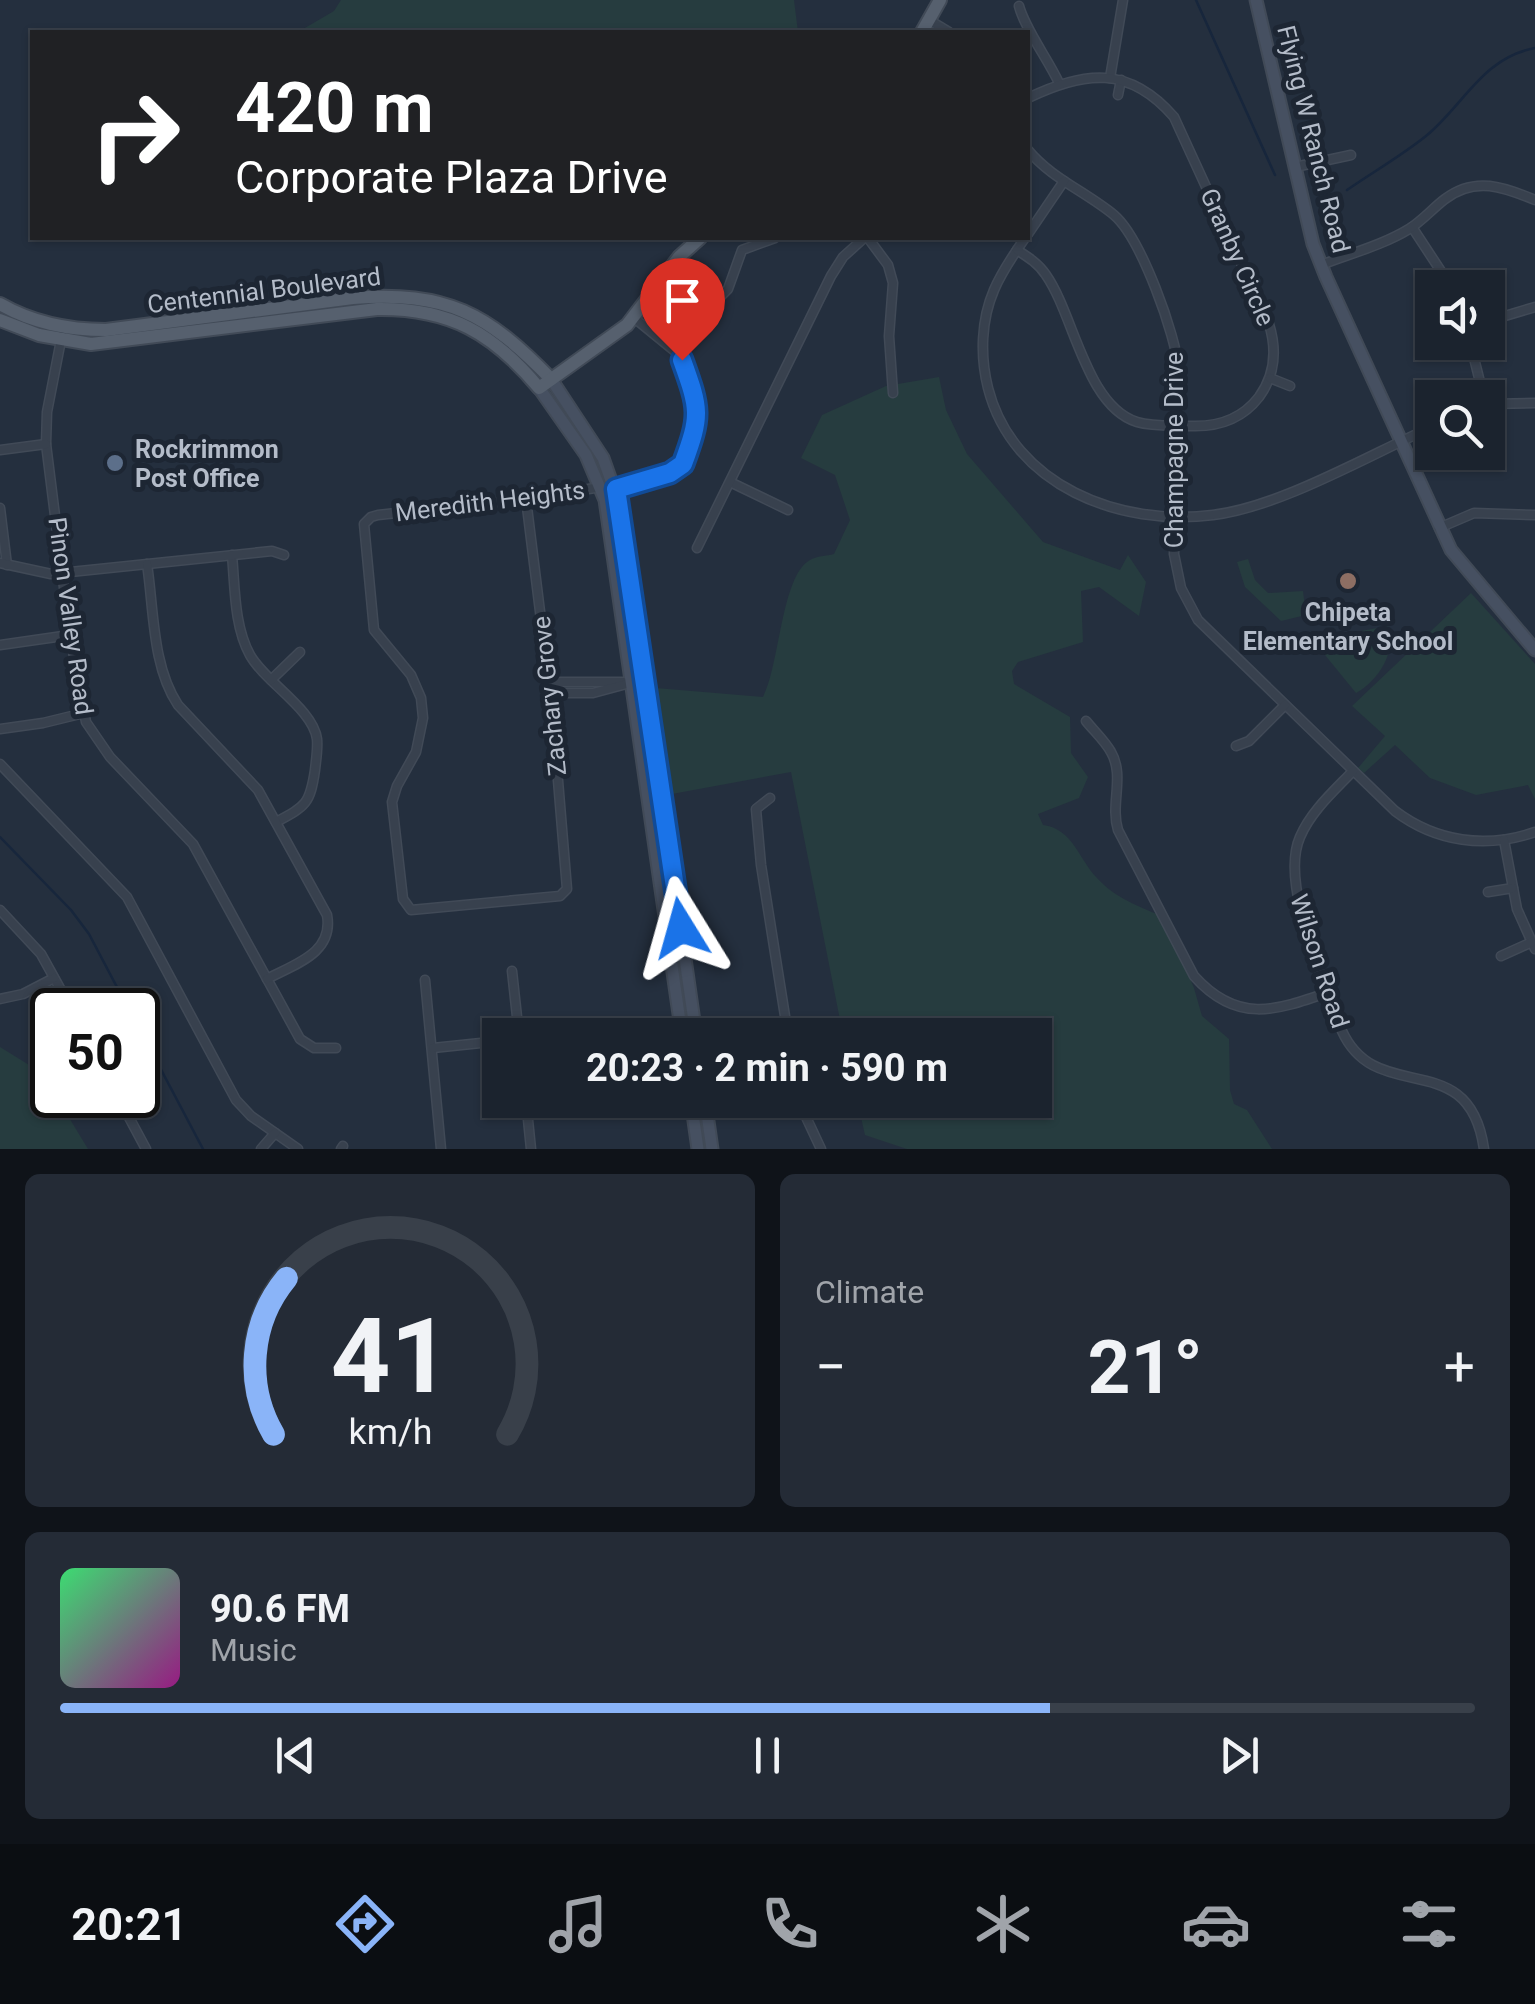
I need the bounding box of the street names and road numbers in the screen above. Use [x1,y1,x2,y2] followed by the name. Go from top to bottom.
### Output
[1271,22,1356,256] street label: Flying W Ranch Road
[1194,184,1281,330] street label: Granby Circle
[146,262,382,319] street label: Centennial Boulevard
[1160,352,1189,548] street label: Champagne Drive
[394,475,587,528] street label: Meredith Heights
[42,515,99,717] street label: Pinon Valley Road
[527,615,572,777] street label: Zachary Grove
[1284,891,1355,1032] street label: Wilson Road

